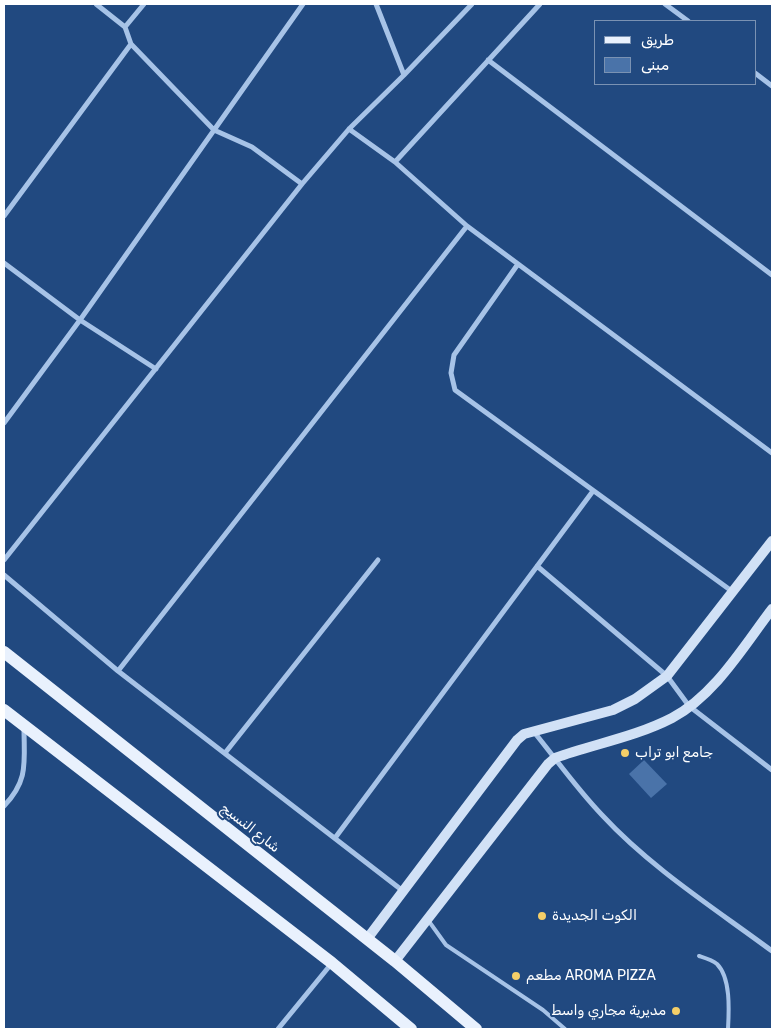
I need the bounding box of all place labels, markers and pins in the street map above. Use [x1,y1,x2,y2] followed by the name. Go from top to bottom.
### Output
[635,745,713,761] place label: جامع ابو تراب
[619,747,631,759] marker: جامع ابو تراب
[552,908,637,924] place label: الكوت الجديدة
[536,910,548,922] marker: الكوت الجديدة
[526,968,656,984] place label: مطعم AROMA PIZZA
[510,970,522,982] marker: مطعم AROMA PIZZA
[551,1003,666,1019] place label: مديرية مجاري واسط
[670,1005,682,1017] marker: مديرية مجاري واسط

